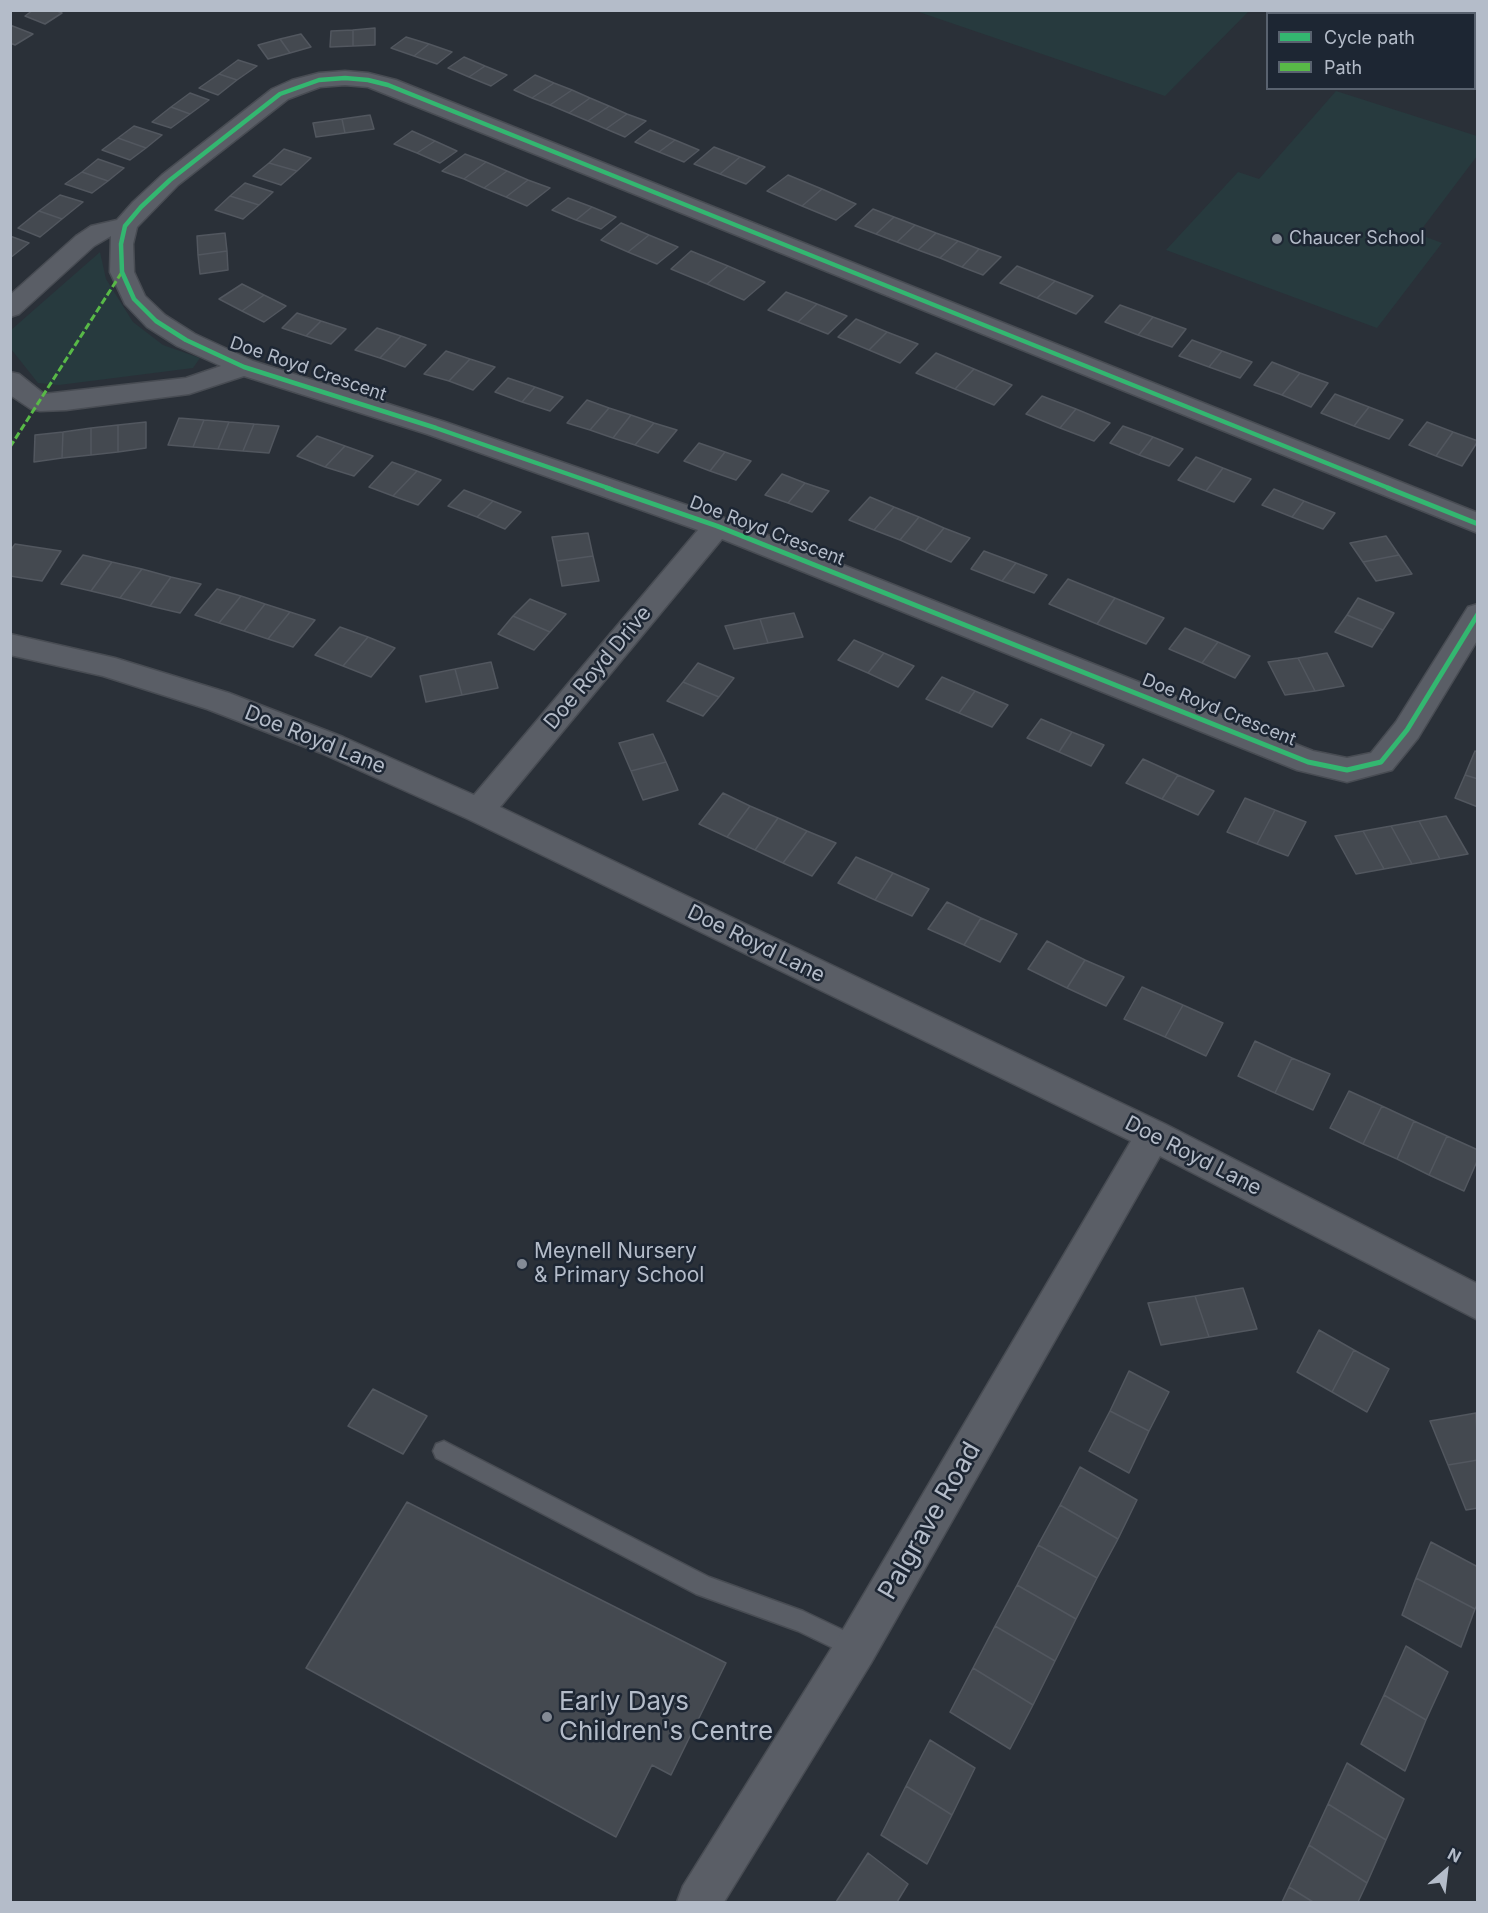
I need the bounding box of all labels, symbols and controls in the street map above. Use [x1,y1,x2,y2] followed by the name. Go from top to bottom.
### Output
[1266,12,1476,90] legend
[1324,27,1415,48] text: Cycle path
[1324,57,1362,78] text: Path
[1289,228,1425,250] place label: Chaucer School
[1270,232,1284,246] marker: Chaucer School
[227,332,389,406] street label: Doe Royd Crescent
[687,492,847,570] street label: Doe Royd Crescent
[539,601,657,735] street label: Doe Royd Drive
[1139,669,1299,751] street label: Doe Royd Crescent
[241,700,389,780] street label: Doe Royd Lane
[683,900,829,988] street label: Doe Royd Lane
[1121,1111,1265,1201] street label: Doe Royd Lane
[534,1239,704,1289] place label: Meynell Nursery & Primary School
[515,1257,529,1271] marker: Meynell Nursery & Primary School
[872,1437,988,1605] street label: Palgrave Road
[559,1686,773,1748] place label: Early Days Children's Centre
[540,1710,554,1724] marker: Early Days Children's Centre
[1416,1841,1476,1901] north arrow
[1444,1843,1465,1867] text: N

